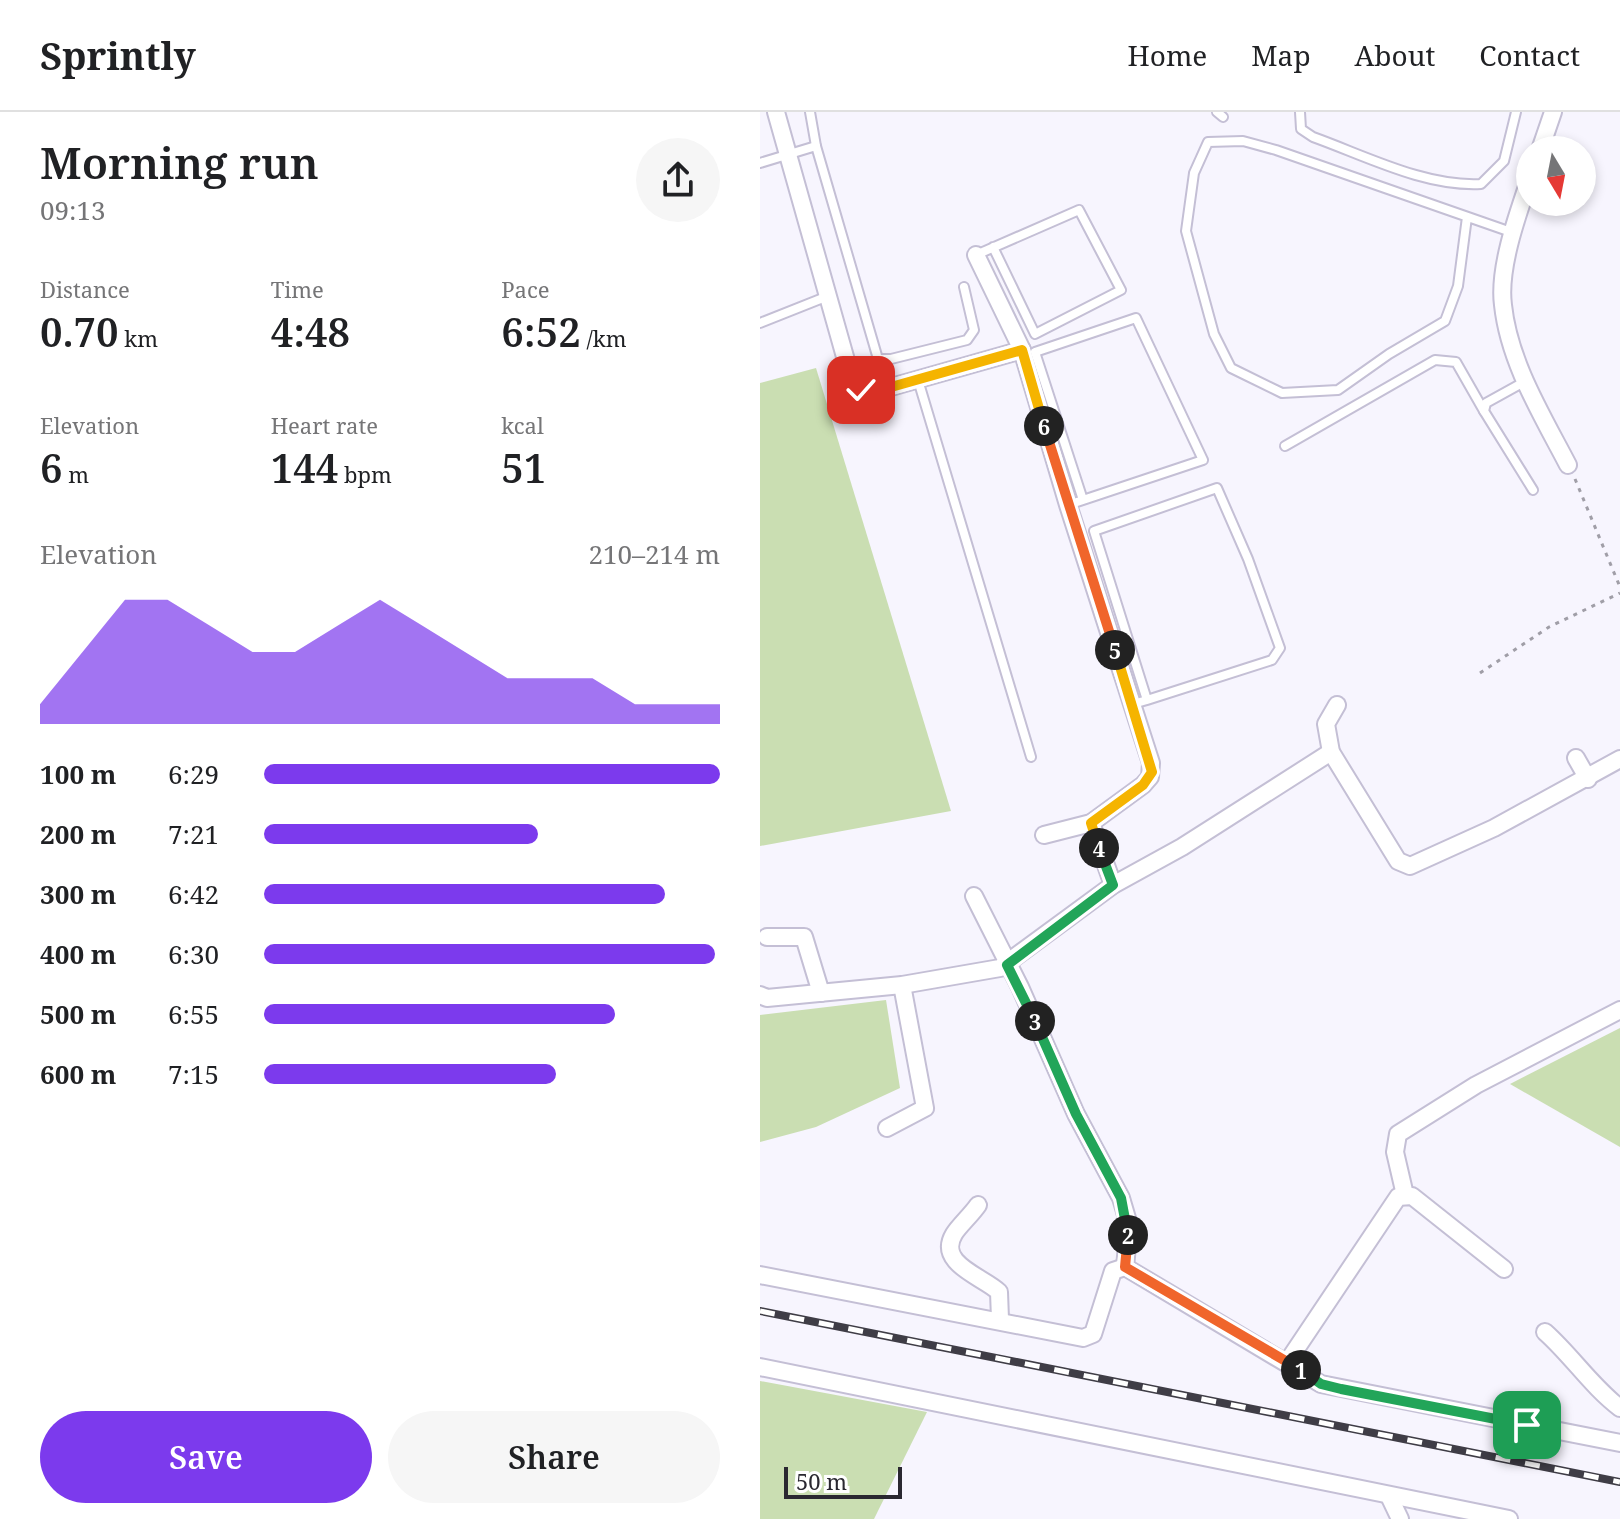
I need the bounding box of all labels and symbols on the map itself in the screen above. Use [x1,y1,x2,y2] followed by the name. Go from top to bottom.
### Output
[1516,136,1596,216] north arrow
[827,356,895,424] pin
[1024,406,1064,446] pin: 6
[1095,630,1135,670] pin: 5
[1079,828,1119,868] pin: 4
[1015,1001,1055,1041] pin: 3
[1108,1215,1148,1255] pin: 2
[1281,1350,1321,1390] pin: 1
[1493,1391,1561,1459] pin
[784,1463,902,1499] scale bar

